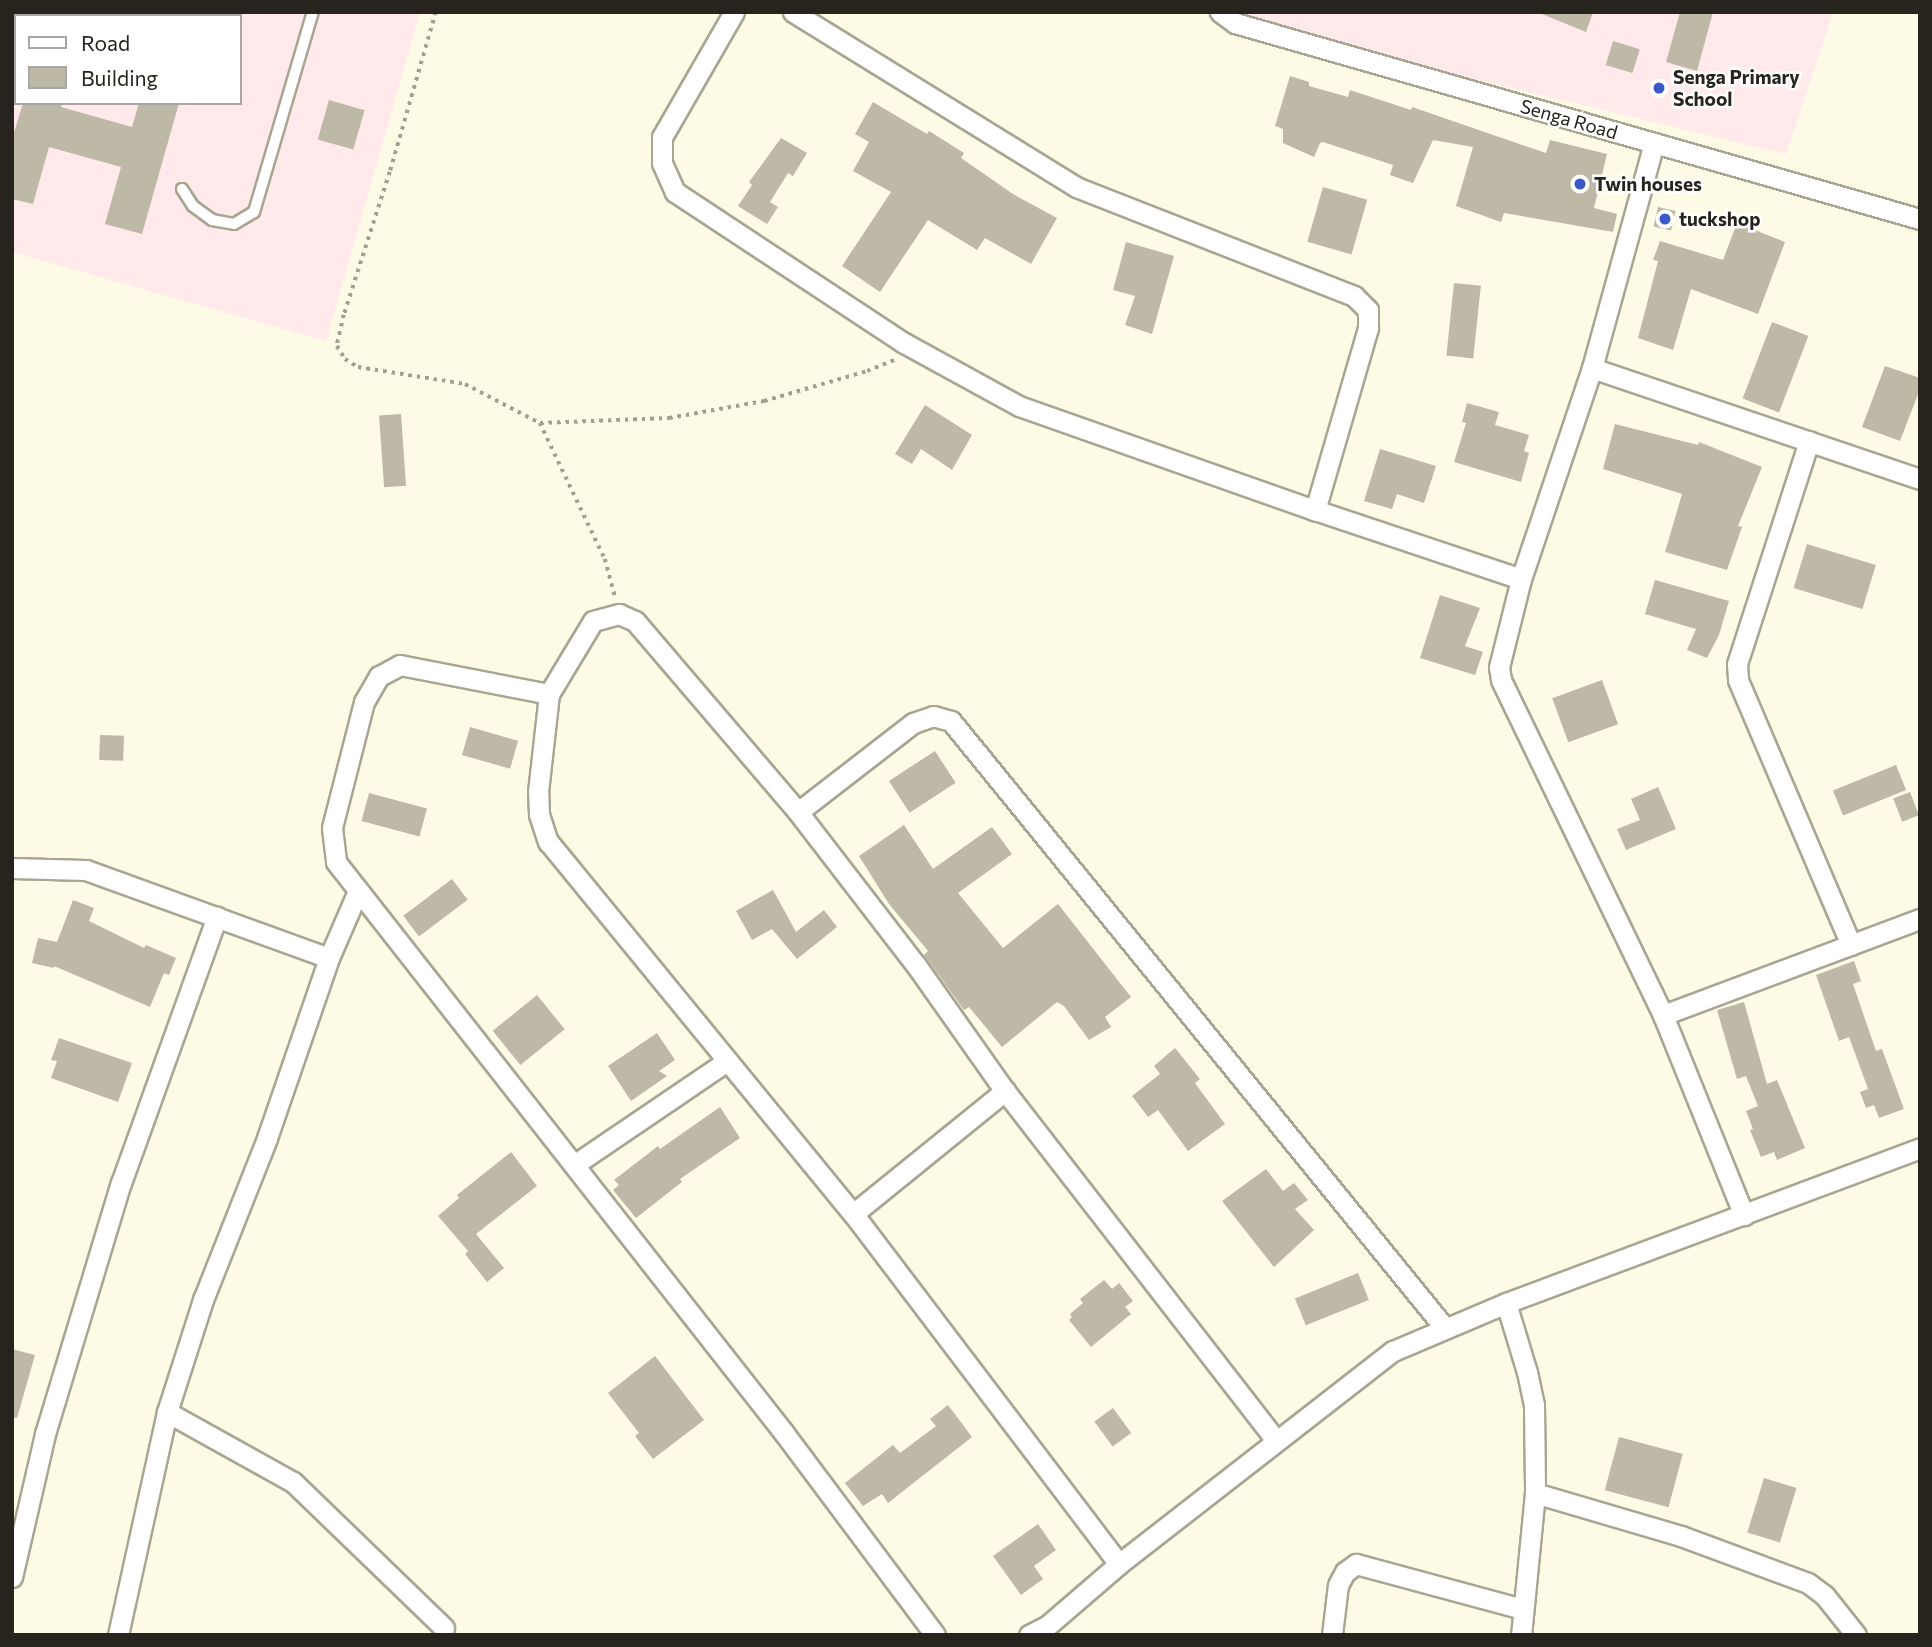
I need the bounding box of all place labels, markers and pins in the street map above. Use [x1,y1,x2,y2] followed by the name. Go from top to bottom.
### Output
[1673,66,1800,110] place label: Senga Primary School
[1651,80,1667,96] marker: Senga Primary School
[1594,173,1702,195] place label: Twin houses
[1572,176,1588,192] marker: Twin houses
[1679,208,1760,230] place label: tuckshop
[1657,211,1673,227] marker: tuckshop

